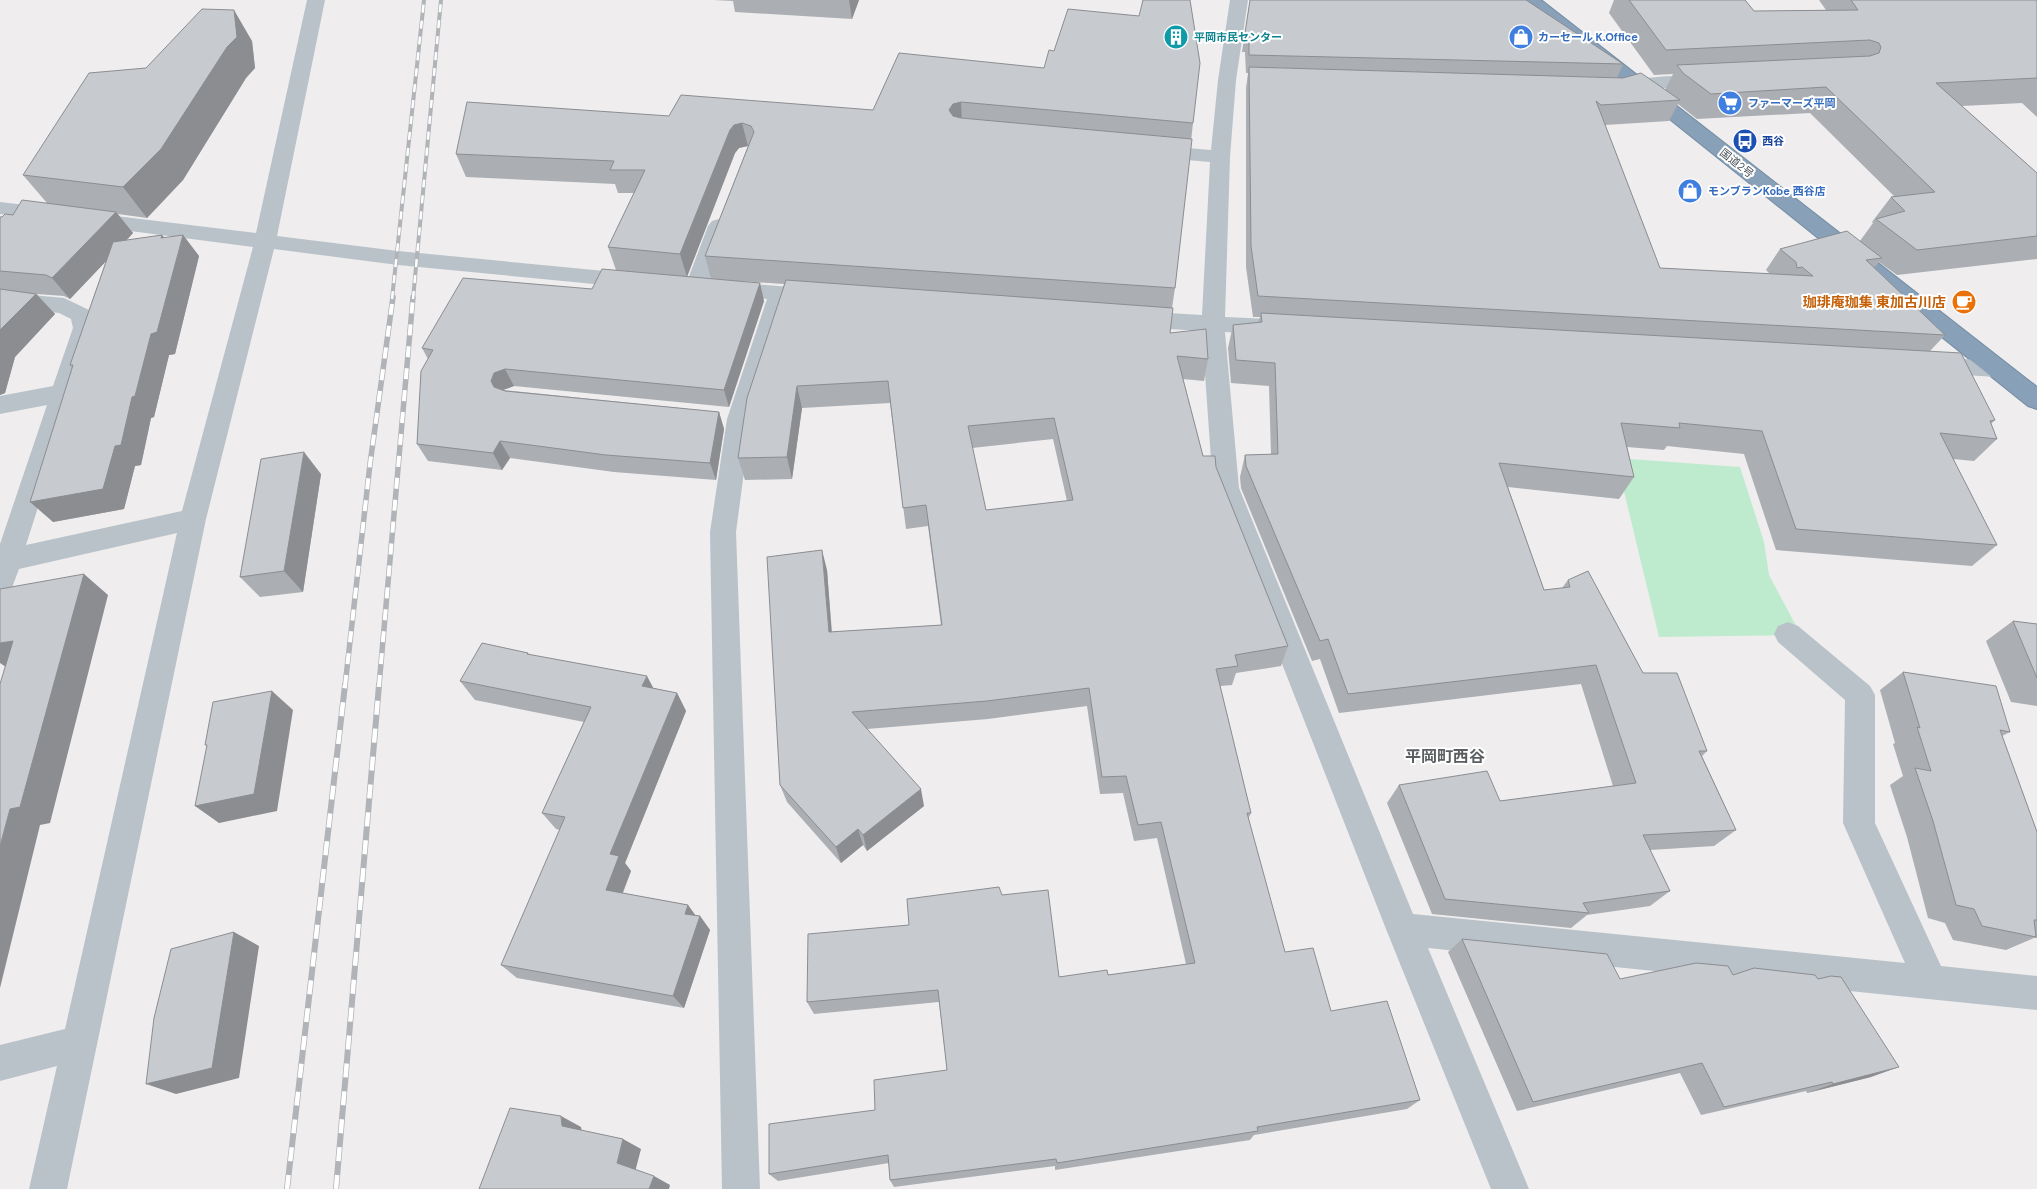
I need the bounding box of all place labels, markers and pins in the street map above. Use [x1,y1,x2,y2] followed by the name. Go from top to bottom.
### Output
[1163,24,1189,50] building icon: 平岡市民センター
[1508,24,1534,50] shop icon: カーセール K.Office
[1194,30,1282,44] place label: 平岡市民センター
[1538,30,1638,44] place label: カーセール K.Office
[1717,90,1743,116] supermarket icon: ファーマーズ平岡
[1748,96,1835,110] place label: ファーマーズ平岡
[1732,128,1758,154] bus stop icon: 西谷
[1762,134,1784,148] place label: 西谷
[1677,178,1703,204] shop icon: モンブランKobe 西谷店
[1708,184,1826,198] place label: モンブランKobe 西谷店
[1951,289,1977,315] cafe icon: 珈琲庵珈集 東加古川店
[1803,293,1946,311] place label: 珈琲庵珈集 東加古川店

